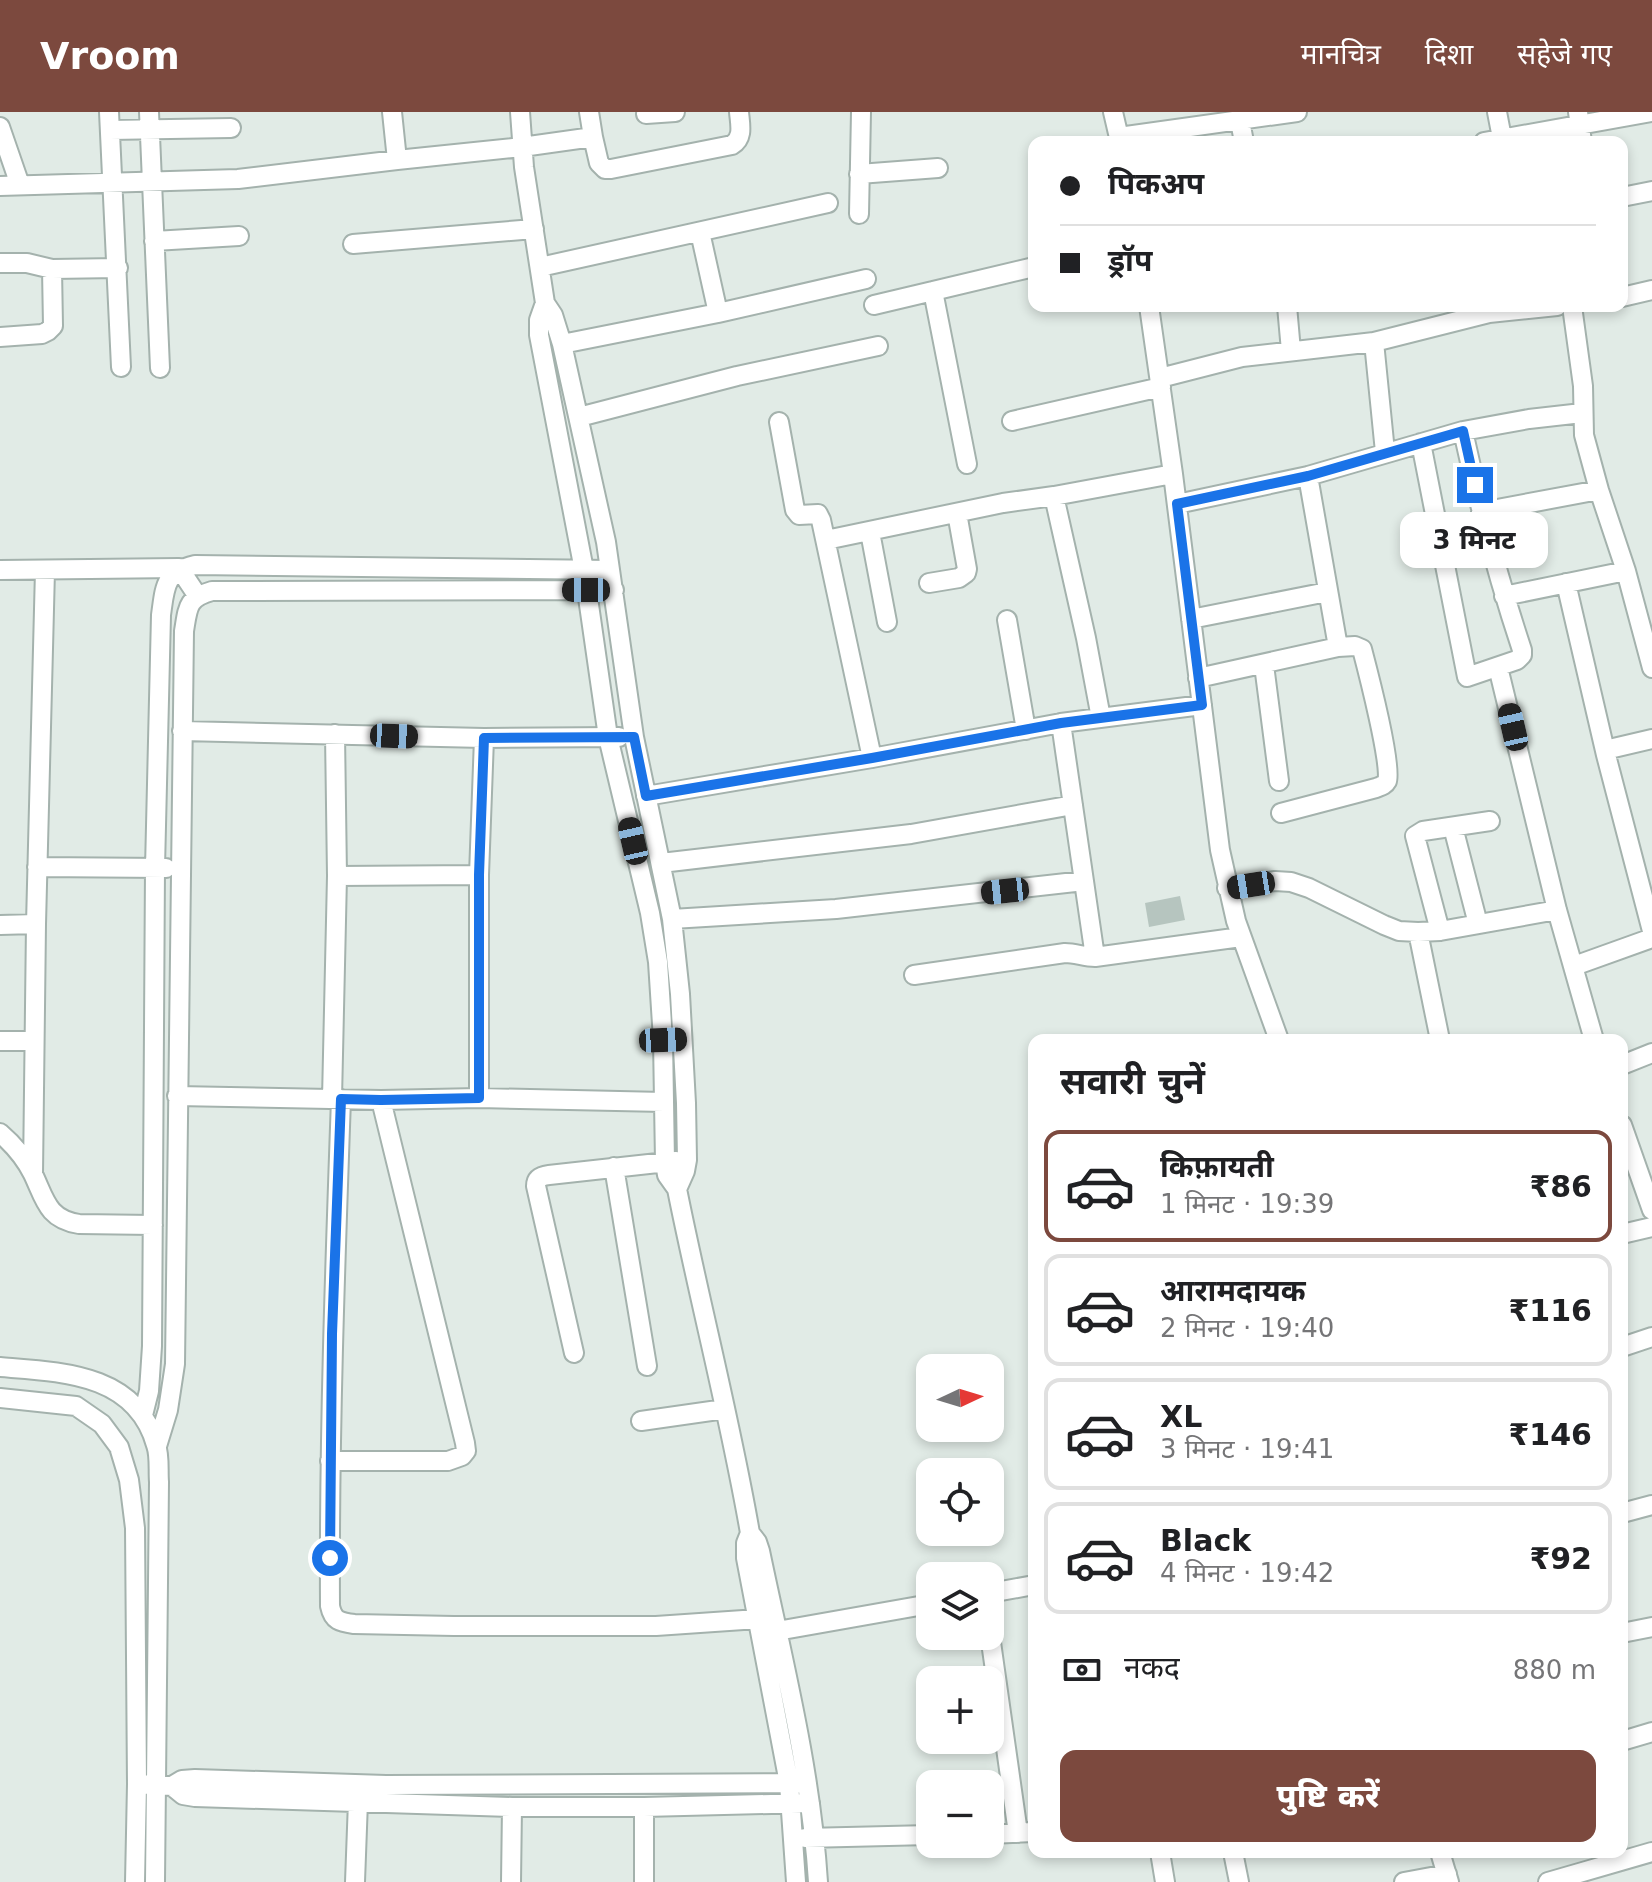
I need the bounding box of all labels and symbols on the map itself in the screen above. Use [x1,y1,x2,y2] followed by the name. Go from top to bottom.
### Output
[1457,467,1493,503] route end
[1401,513,1549,569] callout: 3 मिनट
[562,578,610,602] car
[1496,701,1530,753] car
[370,723,418,749] car
[616,815,650,867] car
[1225,869,1277,901] car
[980,877,1030,905] car
[639,1027,687,1053] car
[916,1354,1004,1442] north arrow
[312,1540,348,1576] route start

